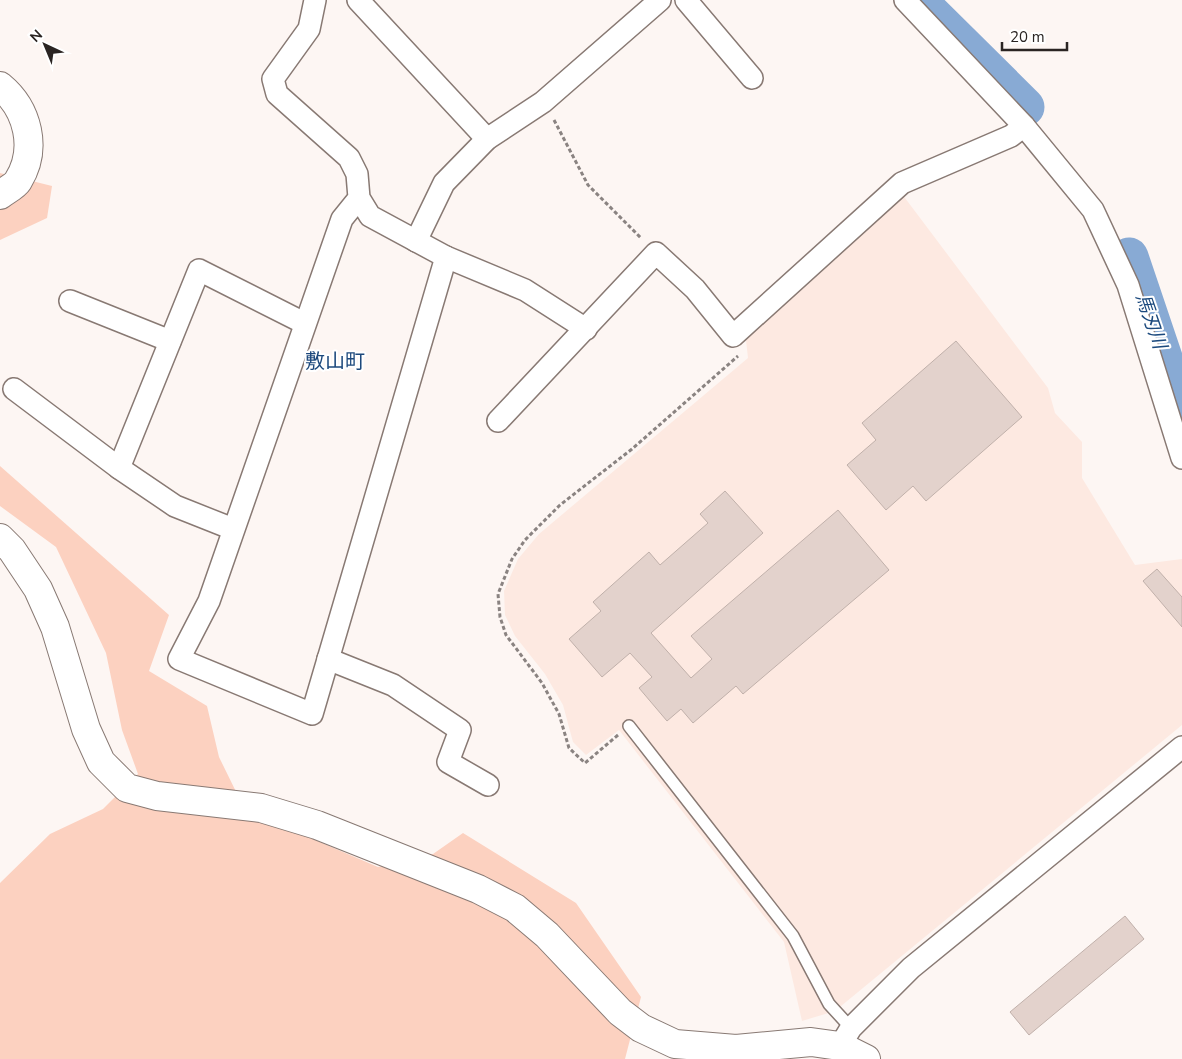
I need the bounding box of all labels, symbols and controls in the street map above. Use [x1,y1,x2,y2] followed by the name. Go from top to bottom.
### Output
[20,20,70,70] north arrow
[1002,20,1067,52] scale bar
[26,26,47,46] text: N
[1010,27,1045,47] text: 20 m
[1129,290,1173,354] water label: 馬刃川
[305,348,365,375] district label: 敷山町

